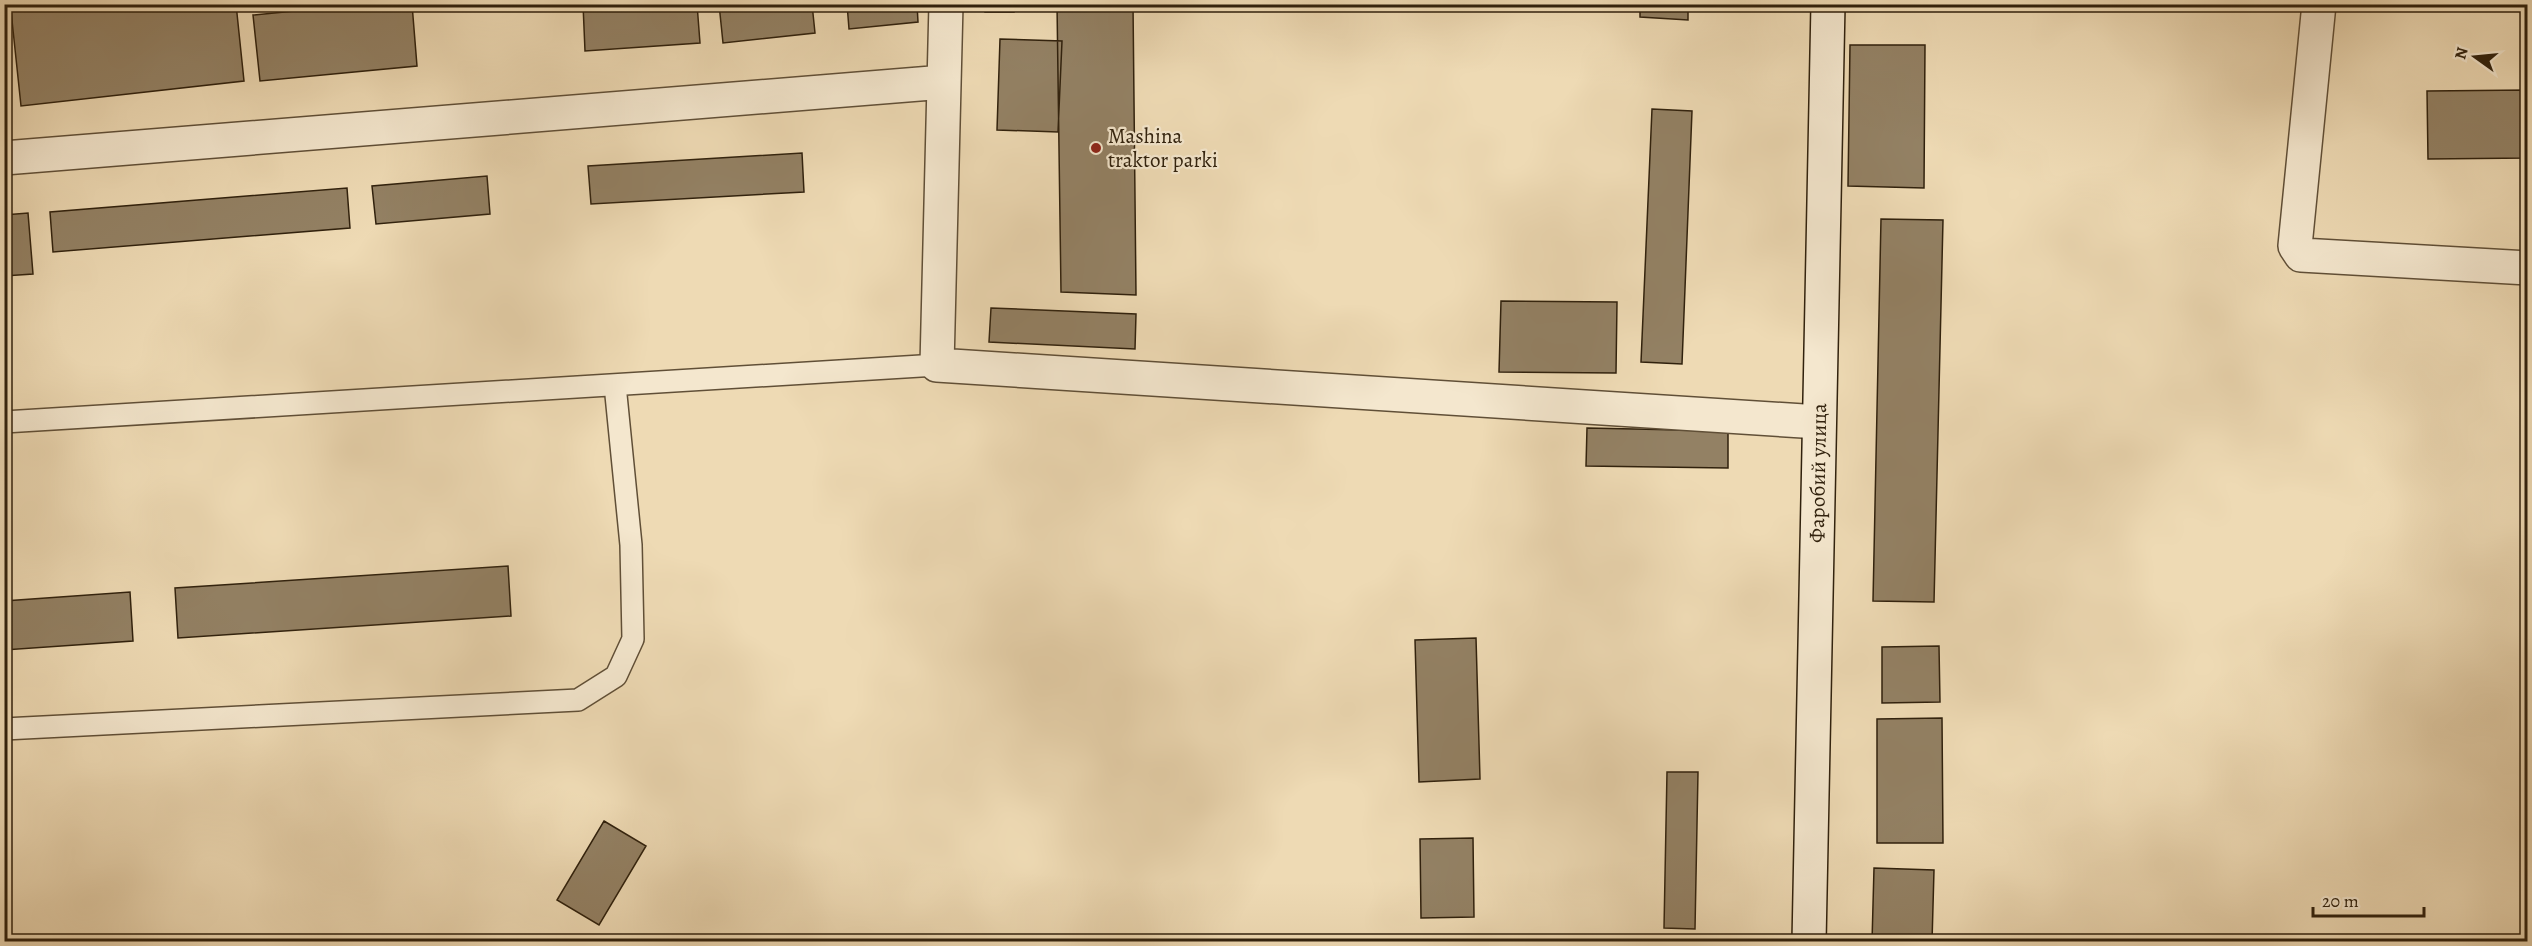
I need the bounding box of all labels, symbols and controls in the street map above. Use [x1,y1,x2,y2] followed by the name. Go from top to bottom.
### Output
[2445,27,2505,87] north arrow
[2449,45,2474,62] text: N
[1108,122,1218,174] place label: Mashina traktor parki
[1089,141,1103,155] marker: Mashina traktor parki
[1803,403,1833,543] street label: Фаробий улица
[2313,880,2424,918] scale bar
[2322,889,2359,913] text: 20 m

